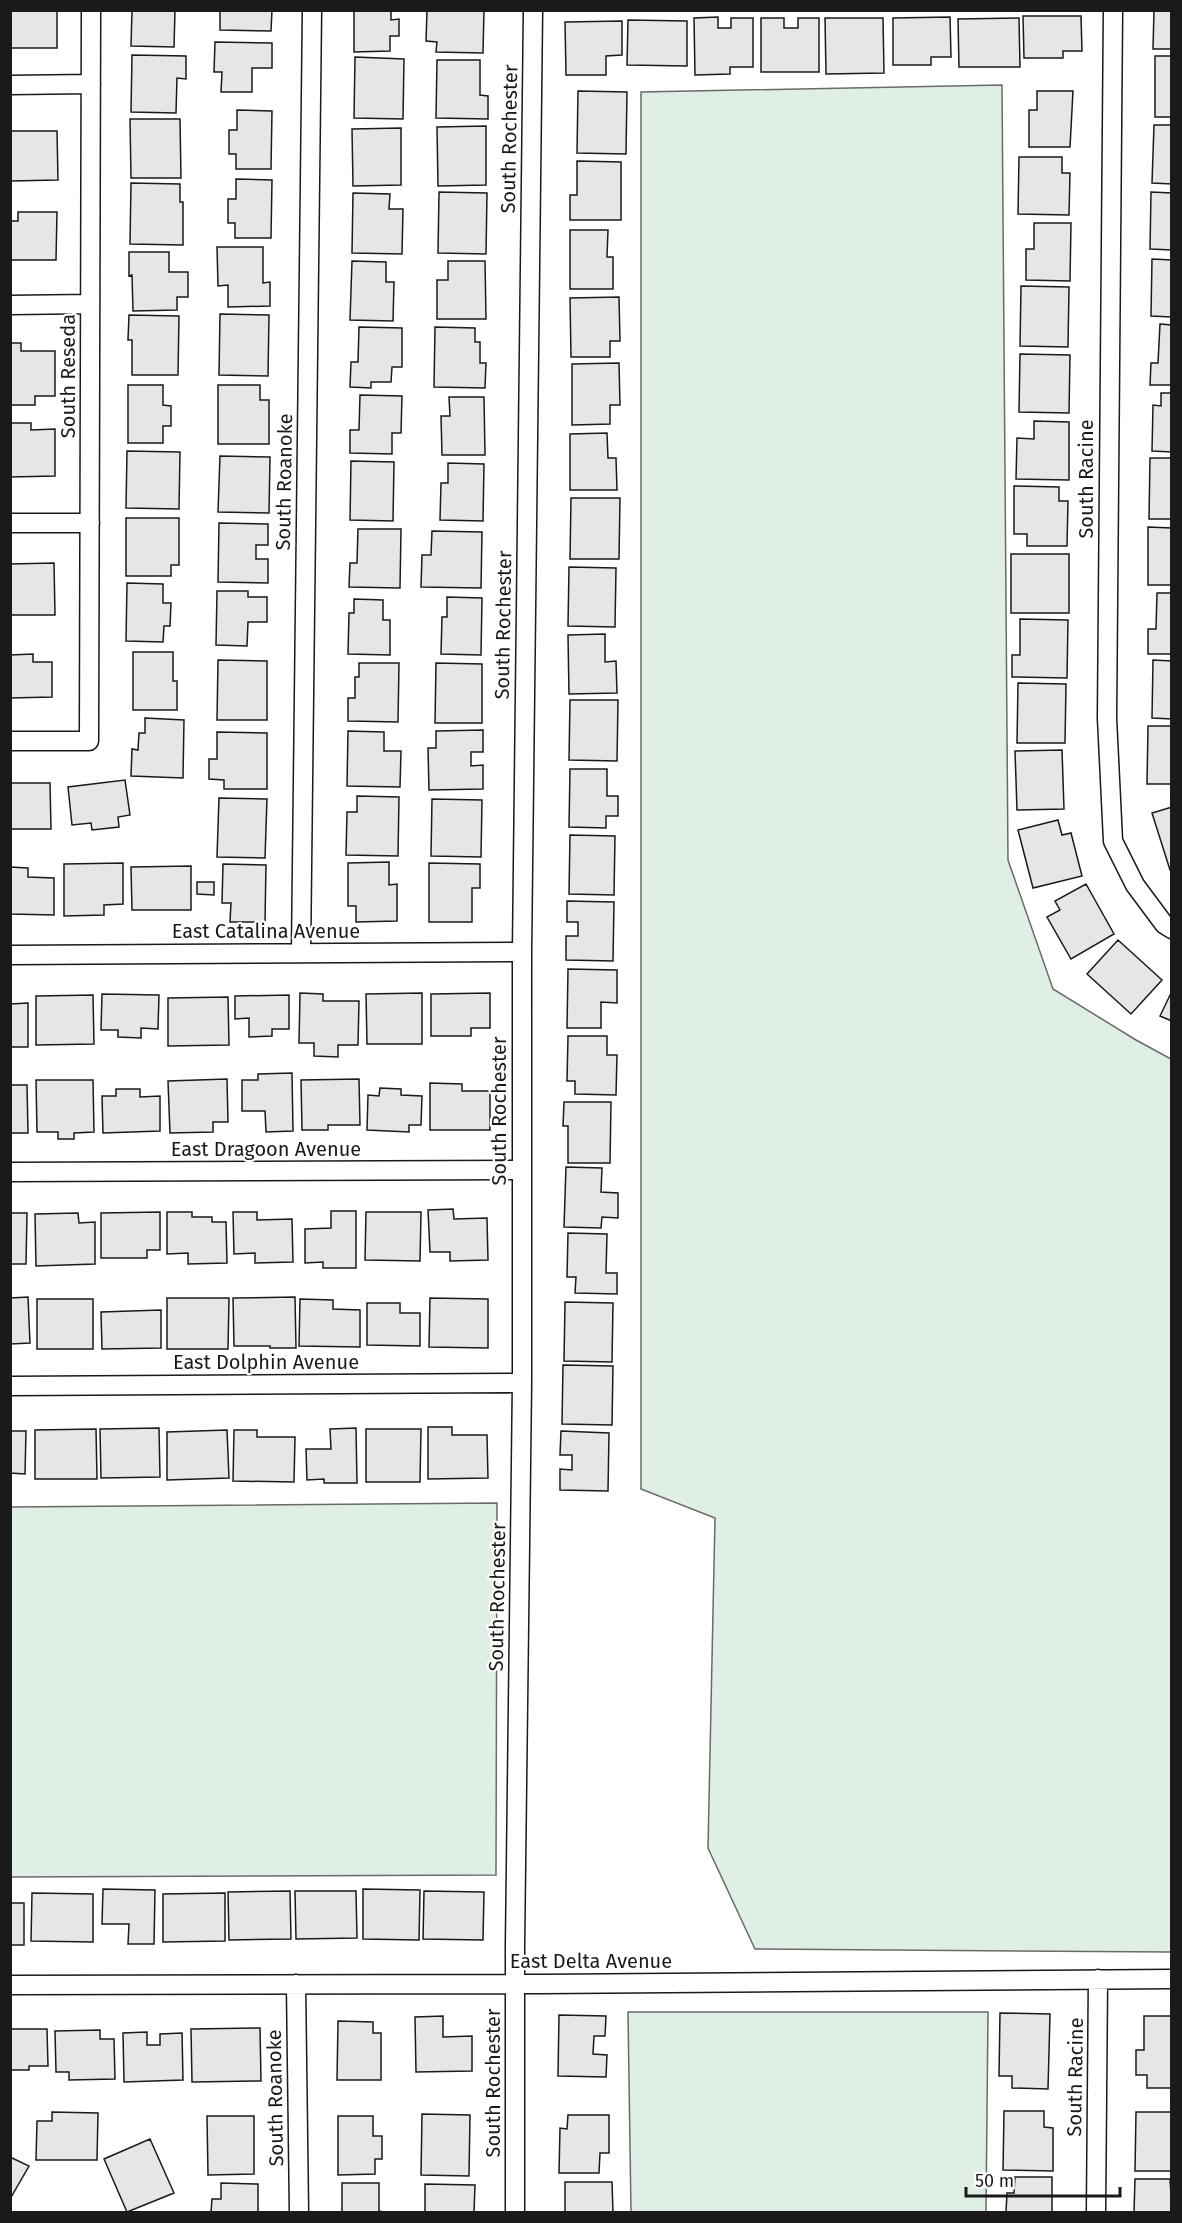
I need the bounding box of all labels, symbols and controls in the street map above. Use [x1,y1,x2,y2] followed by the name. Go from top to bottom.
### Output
[496,64,522,214] street label: South Rochester
[56,314,80,438] street label: South Reseda
[271,413,297,551] street label: South Roanoke
[1074,419,1098,539] street label: South Racine
[490,550,516,700] street label: South Rochester
[172,919,360,943] street label: East Catalina Avenue
[487,1036,511,1186] street label: South Rochester
[171,1137,361,1161] street label: East Dragoon Avenue
[173,1350,359,1374] street label: East Dolphin Avenue
[484,1522,510,1672] street label: South Rochester
[510,1949,672,1973] street label: East Delta Avenue
[481,2008,505,2158] street label: South Rochester
[1062,2017,1088,2137] street label: South Racine
[262,2029,288,2167] street label: South Roanoke
[966,2160,1120,2198] scale bar
[975,2170,1014,2192] text: 50 m

